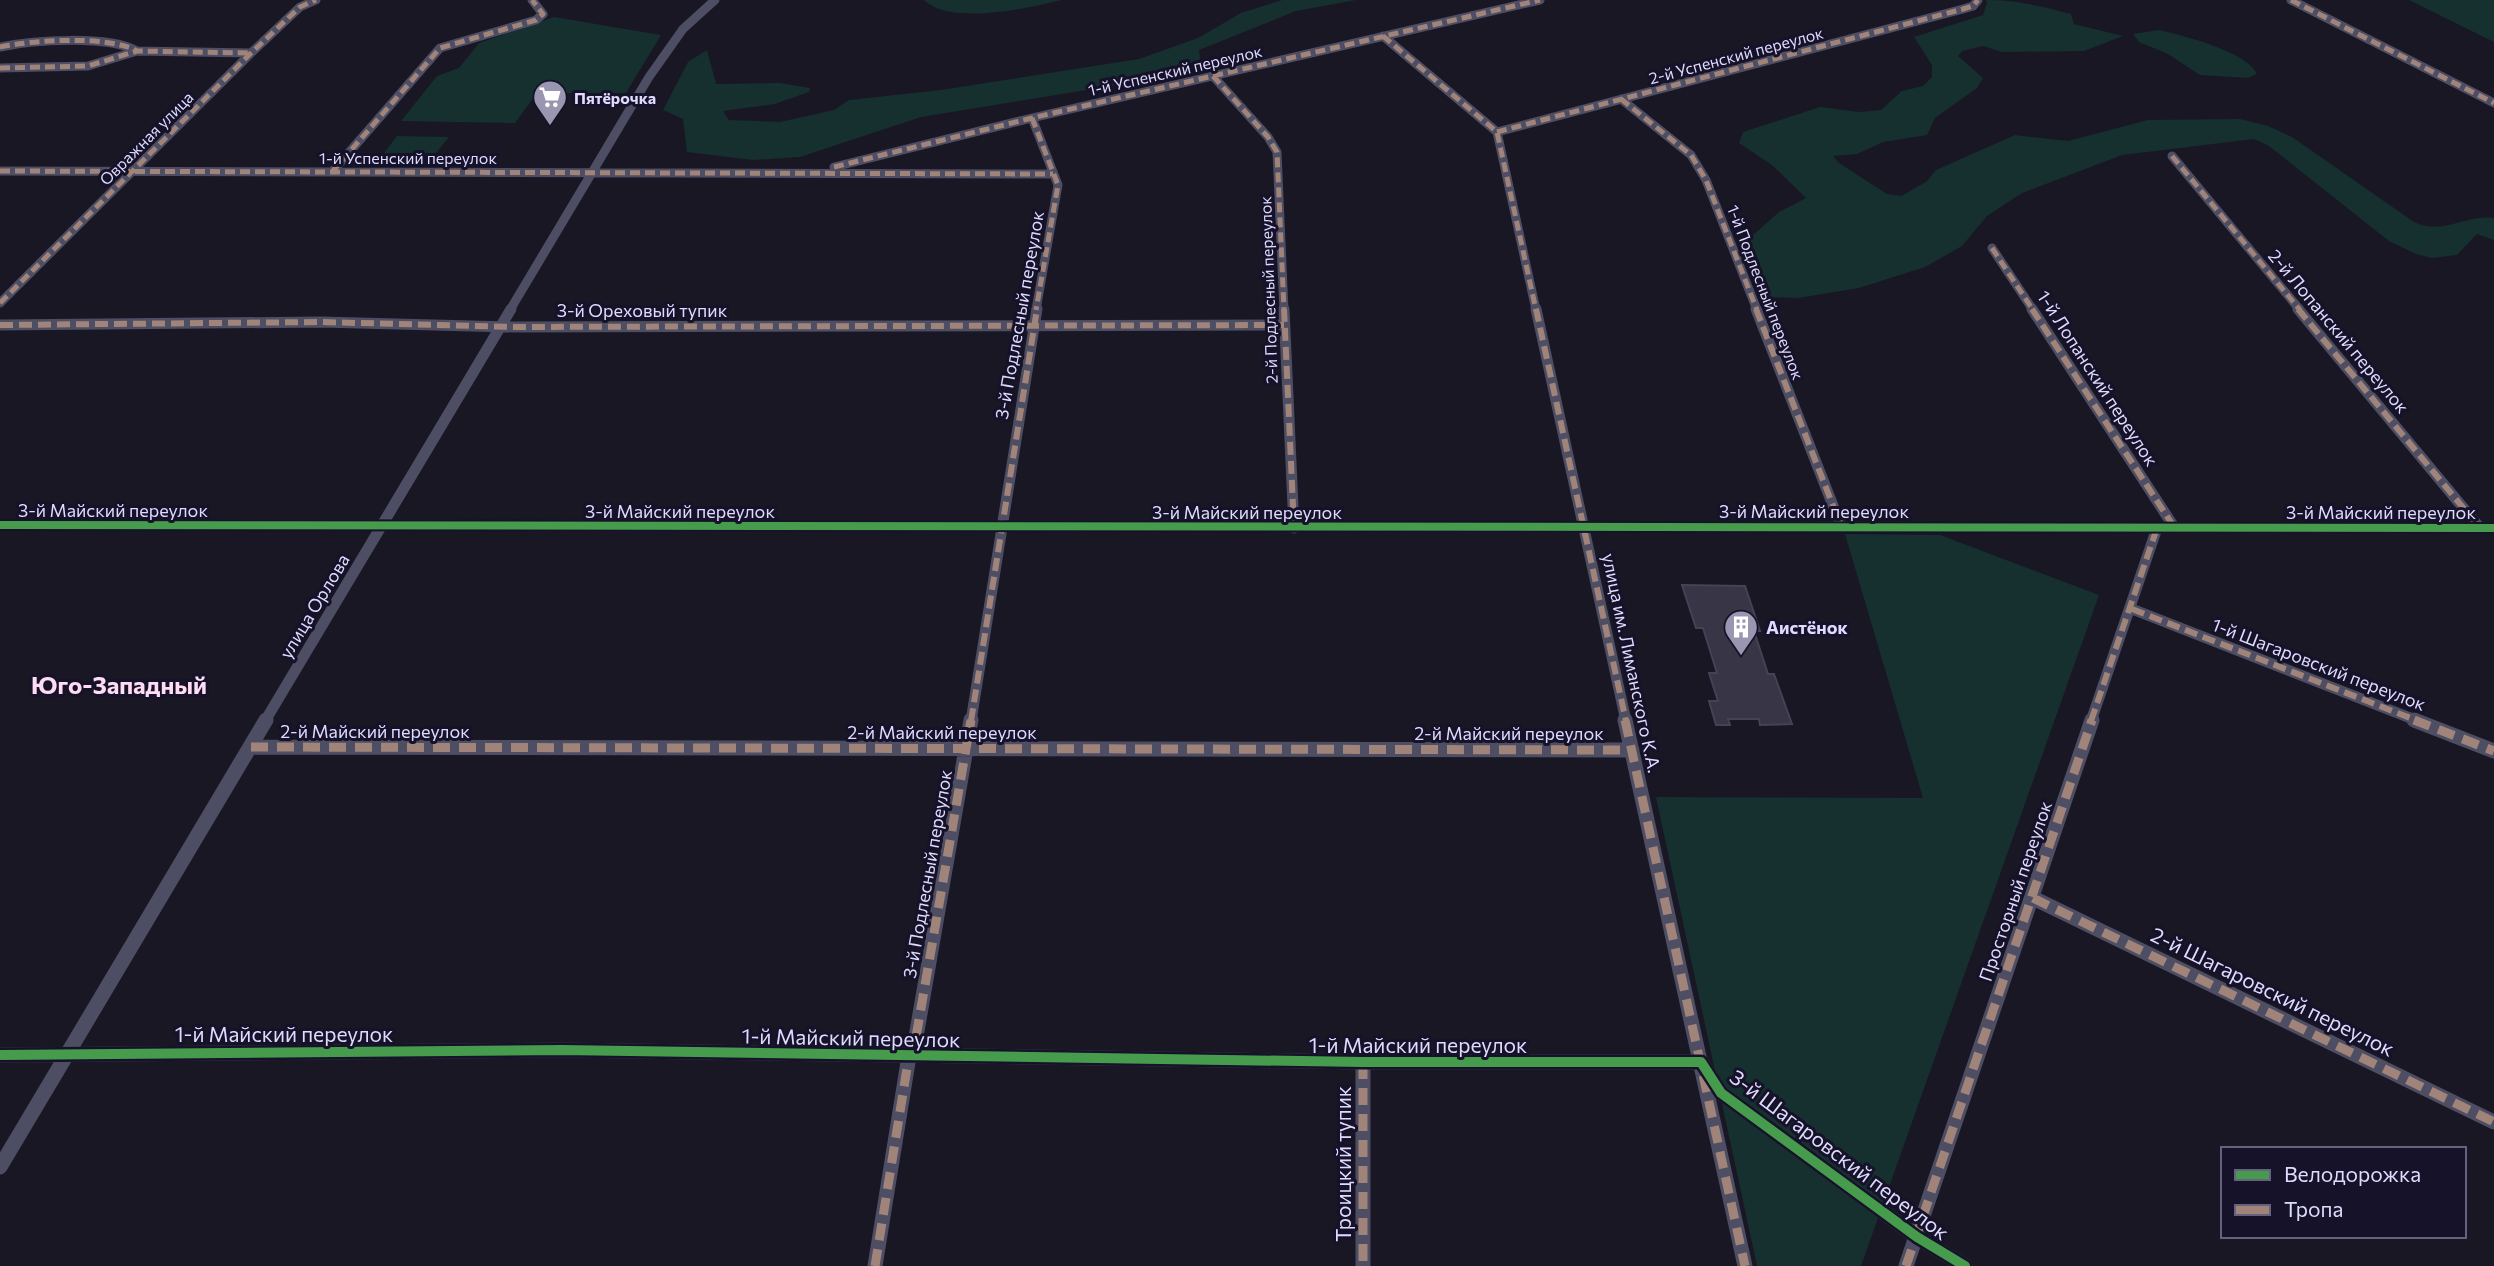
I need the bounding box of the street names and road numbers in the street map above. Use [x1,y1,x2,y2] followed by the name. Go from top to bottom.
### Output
[1647,22,1826,87] street label: 2-й Успенский переулок
[1086,41,1264,99] street label: 1-й Успенский переулок
[95,87,197,189] street label: Овражная улица
[319,148,497,167] street label: 1-й Успенский переулок
[1255,195,1281,384] street label: 2-й Подлесный переулок
[1724,202,1808,383] street label: 1-й Подлесный переулок
[990,209,1048,421] street label: 3-й Подлесный переулок
[2264,245,2414,418] street label: 2-й Лопанский переулок
[2033,286,2163,470] street label: 1-й Лопанский переулок
[557,299,728,321] street label: 3-й Ореховый тупик
[18,499,208,521] street label: 3-й Майский переулок
[585,500,775,522] street label: 3-й Майский переулок
[1719,500,1909,522] street label: 3-й Майский переулок
[1152,501,1342,523] street label: 3-й Майский переулок
[2286,501,2476,523] street label: 3-й Майский переулок
[274,550,354,662] street label: улица Орлова
[1598,551,1666,775] street label: улица им. Лиманского К.А.
[2209,613,2429,715] street label: 1-й Шагаровский переулок
[280,720,470,742] street label: 2-й Майский переулок
[847,721,1037,743] street label: 2-й Майский переулок
[1414,722,1604,744] street label: 2-й Майский переулок
[898,768,956,980] street label: 3-й Подлесный переулок
[1974,798,2056,984] street label: Просторный переулок
[2147,921,2399,1061] street label: 2-й Шагаровский переулок
[175,1021,393,1046] street label: 1-й Майский переулок
[741,1023,961,1051] street label: 1-й Майский переулок
[1309,1032,1527,1057] street label: 1-й Майский переулок
[1726,1063,1954,1245] street label: 3-й Шагаровский переулок
[1330,1086,1355,1242] street label: Троицкий тупик

